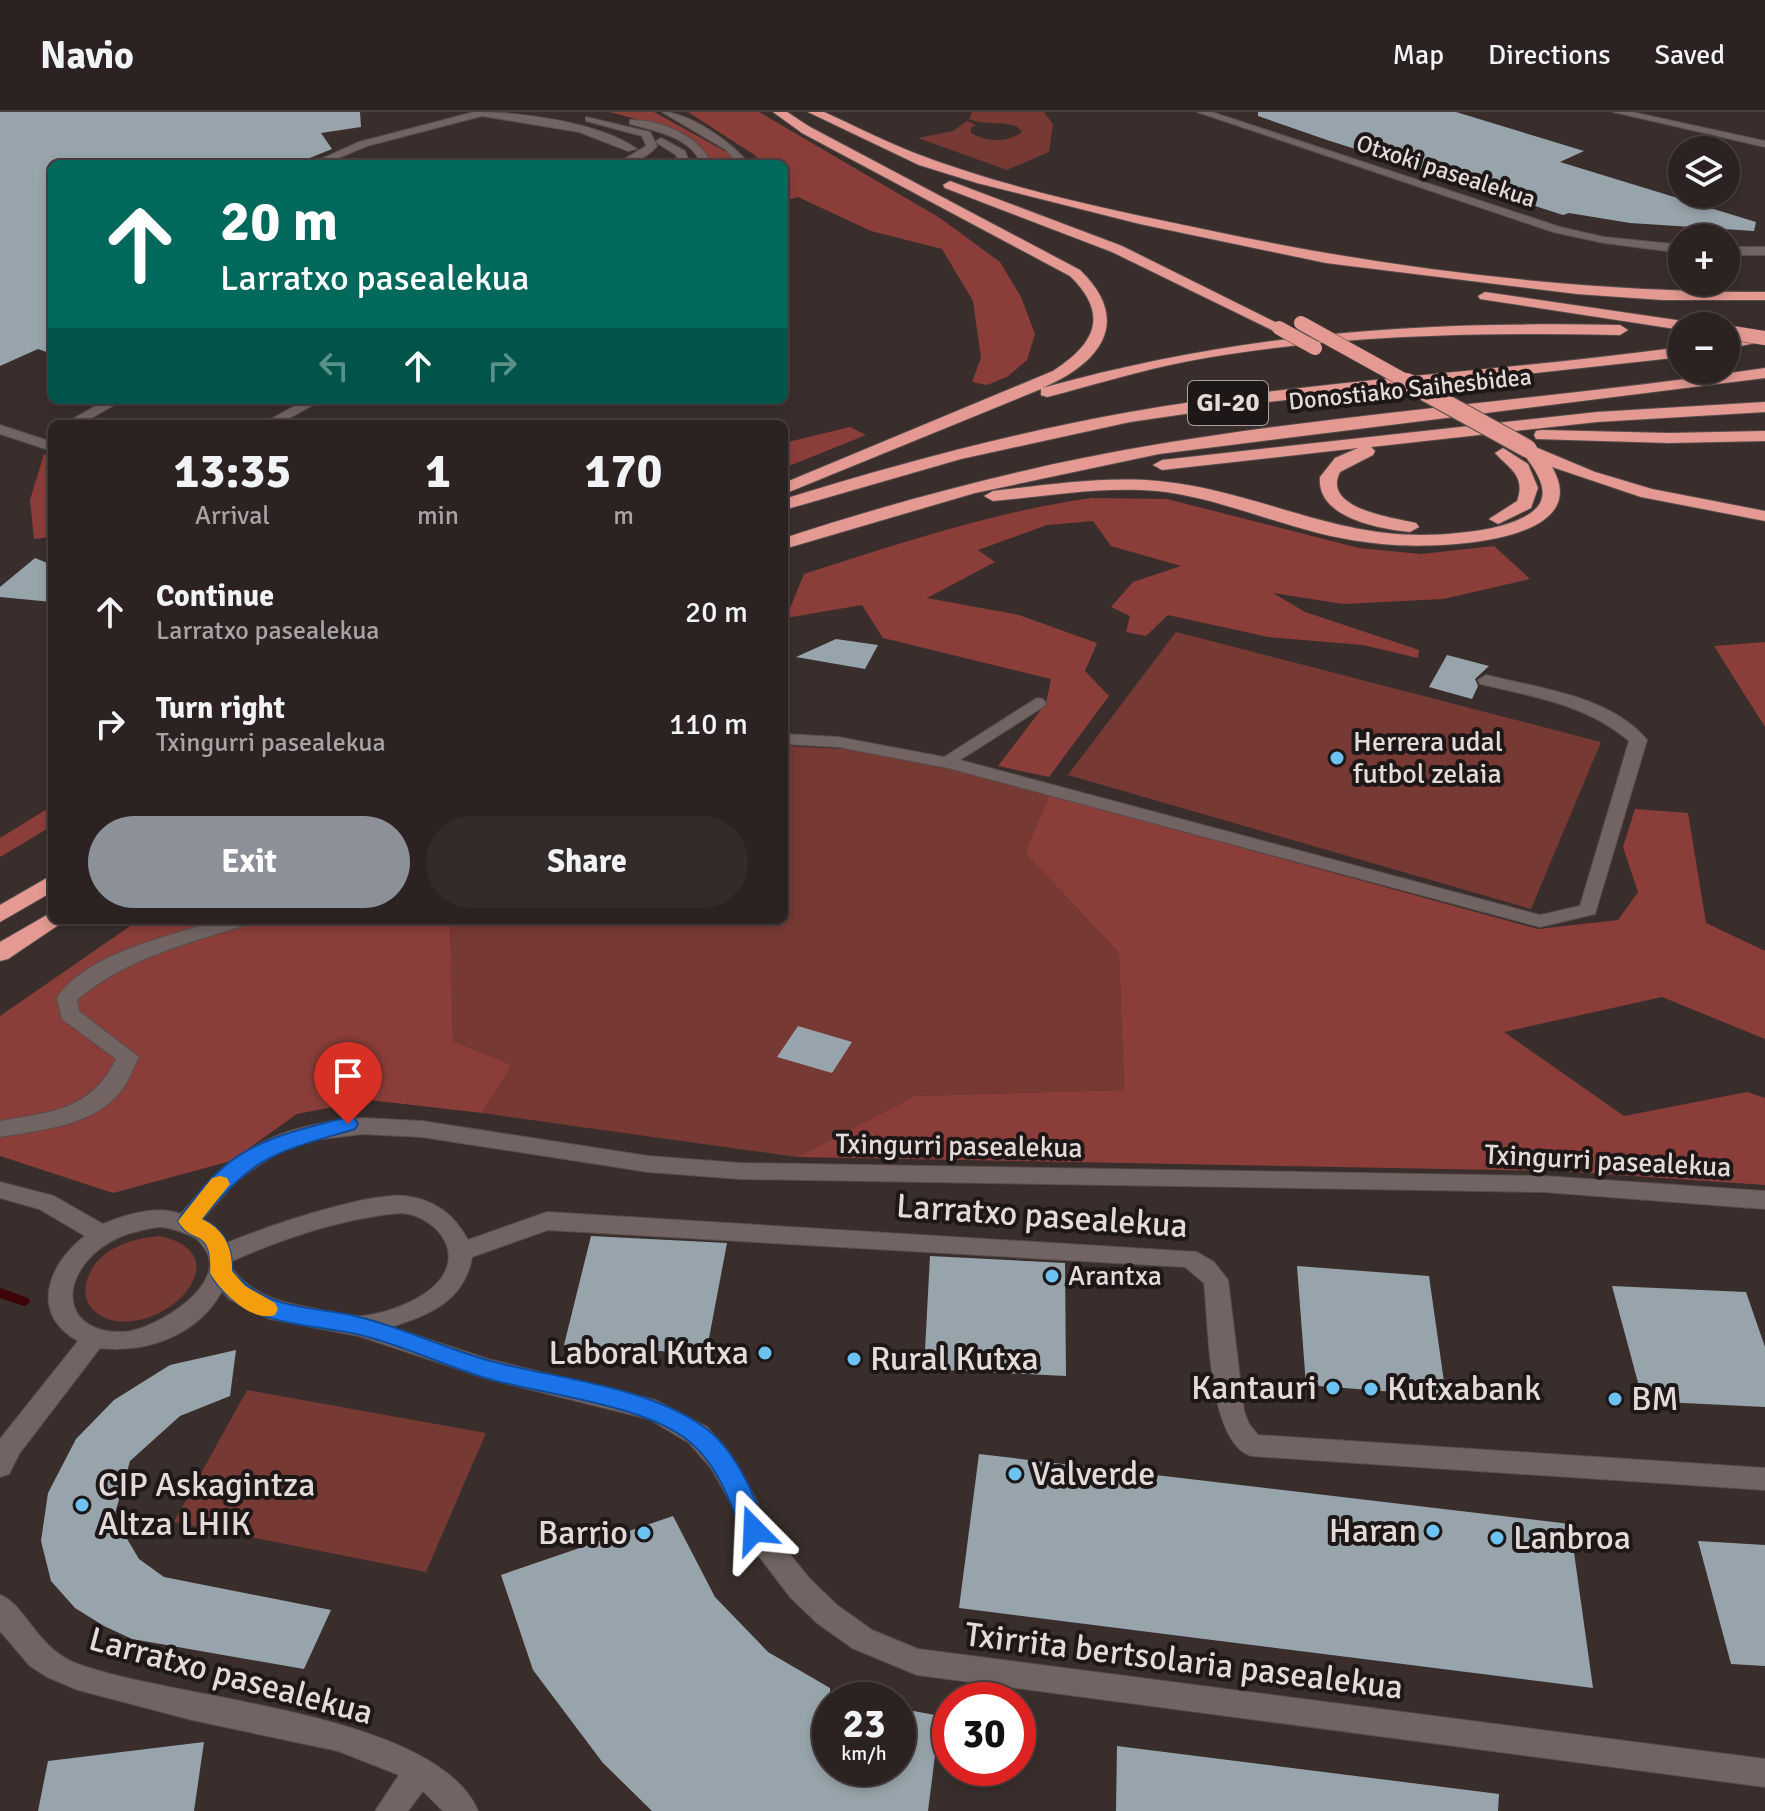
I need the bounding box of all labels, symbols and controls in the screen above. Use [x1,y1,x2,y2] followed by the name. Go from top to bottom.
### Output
[40,32,134,79] text: Navio
[1392,38,1444,72] text: Map
[1488,38,1610,72] text: Directions
[1654,38,1725,72] text: Saved
[1353,128,1539,214] street label: Otxoki pasealekua
[1668,136,1740,384] map controls
[1668,136,1740,208] button: layers
[220,187,338,256] text: 20 m
[88,192,192,296] icon: ahead
[1668,224,1740,296] button: +
[220,256,530,301] text: Larratxo pasealekua
[1668,312,1740,384] button: −
[312,344,356,388] icon: left
[396,344,440,388] icon: ahead
[480,344,524,388] icon: right
[1287,361,1533,417] street label: Donostiako Saihesbidea
[1188,381,1268,425] road number: GI-20
[174,442,291,501] text: 13:35
[425,442,451,501] text: 1
[585,442,662,501] text: 170
[195,500,270,532] text: Arrival
[417,500,459,532] text: min
[613,500,634,532] text: m
[156,578,274,615] text: Continue
[88,590,132,634] icon: ahead
[685,594,748,631] text: 20 m
[156,615,380,647] text: Larratxo pasealekua
[156,690,285,727] text: Turn right
[88,702,132,746] icon: right
[669,706,748,743] text: 110 m
[1353,725,1503,791] place label: Herrera udal futbol zelaia
[156,727,386,759] text: Txingurri pasealekua
[1328,749,1346,767] marker: Herrera udal futbol zelaia
[88,816,410,908] button: Exit
[426,816,748,908] button: Share
[314,1042,382,1124] pin
[326,1054,370,1098] icon: arrive
[835,1127,1083,1165] street label: Txingurri pasealekua
[1484,1138,1732,1184] street label: Txingurri pasealekua
[895,1185,1189,1247] street label: Larratxo pasealekua
[1068,1259,1162,1293] place label: Arantxa
[1043,1267,1061,1285] marker: Arantxa
[548,1332,749,1374] place label: Laboral Kutxa
[870,1338,1039,1380] place label: Rural Kutxa
[756,1344,774,1362] marker: Laboral Kutxa
[845,1350,863,1368] marker: Rural Kutxa
[1191,1367,1317,1409] place label: Kantauri
[1387,1368,1541,1410] place label: Kutxabank
[1631,1378,1679,1420] place label: BM
[1324,1379,1342,1397] marker: Kantauri
[1362,1380,1380,1398] marker: Kutxabank
[1606,1390,1624,1408] marker: BM
[1031,1453,1155,1495] place label: Valverde
[98,1464,316,1545] place label: CIP Askagintza Altza LHIK
[1006,1465,1024,1483] marker: Valverde
[712,1488,796,1572] position arrow
[73,1496,91,1514] marker: CIP Askagintza Altza LHIK
[1329,1510,1417,1552] place label: Haran
[538,1512,628,1554] place label: Barrio
[1513,1517,1631,1559] place label: Lanbroa
[1424,1522,1442,1540] marker: Haran
[635,1524,653,1542] marker: Barrio
[1488,1529,1506,1547] marker: Lanbroa
[963,1613,1405,1709] street label: Txirrita bertsolaria pasealekua
[84,1618,378,1734] street label: Larratxo pasealekua
[932,1682,1036,1786] speed limit sign: 30
[842,1699,886,1749] text: 23
[841,1741,887,1766] text: km/h

